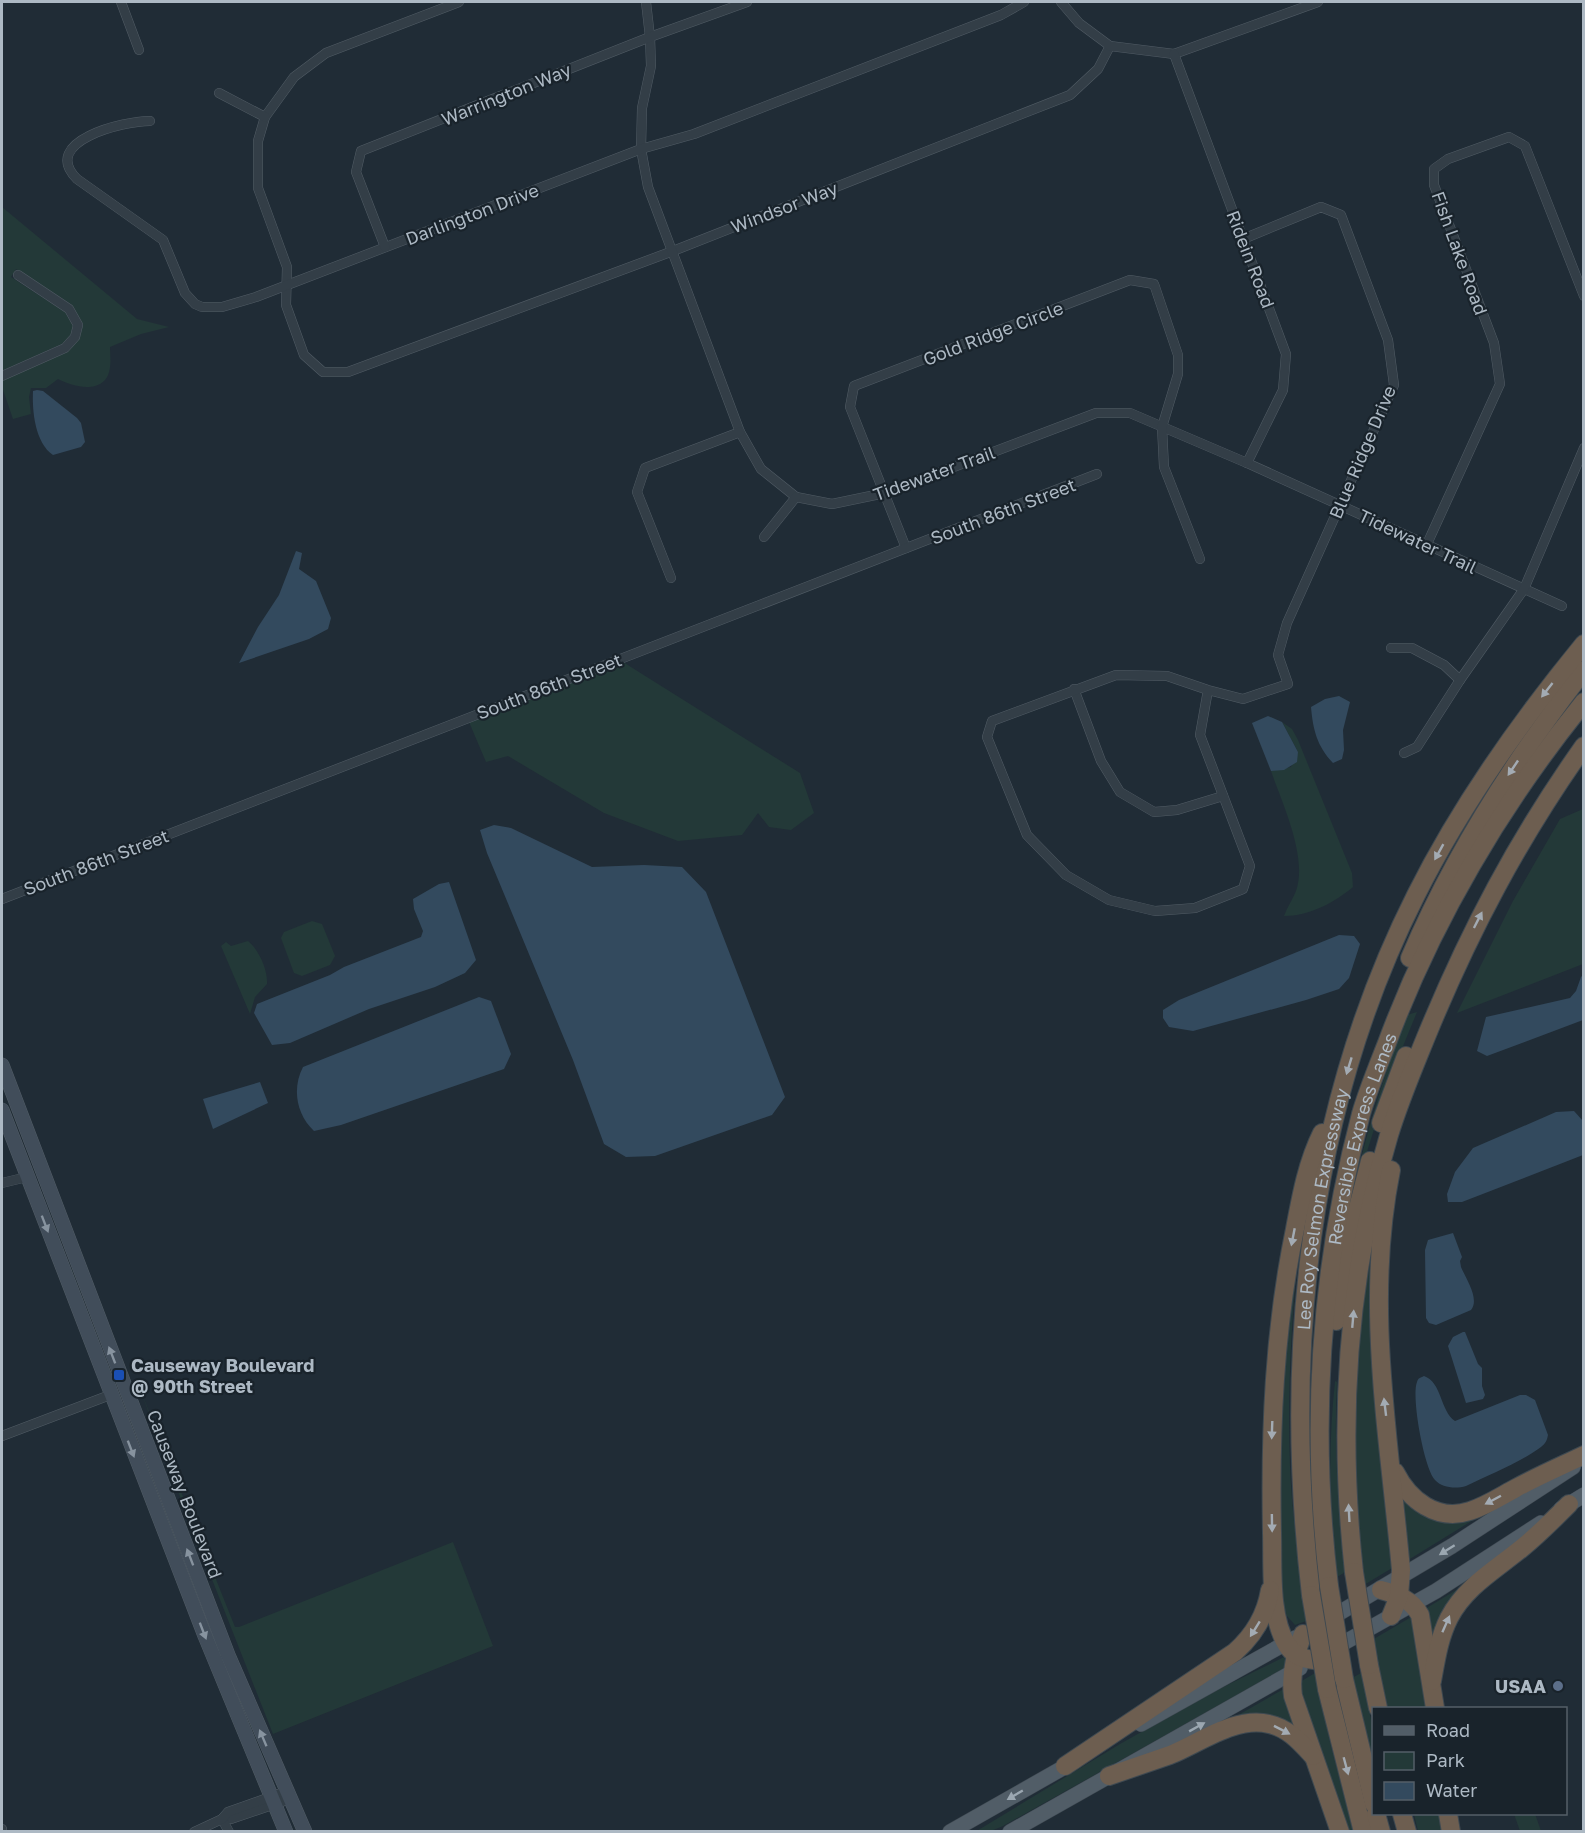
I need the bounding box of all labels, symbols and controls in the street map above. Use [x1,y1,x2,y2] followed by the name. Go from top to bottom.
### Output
[438,58,574,130] street label: Warrington Way
[728,177,840,237] street label: Windsor Way
[402,179,542,249] street label: Darlington Drive
[1427,188,1493,318] street label: Fish Lake Road
[1222,207,1280,311] street label: Ridein Road
[920,296,1066,370] street label: Gold Ridge Circle
[1324,382,1400,522] street label: Blue Ridge Drive
[870,441,998,505] street label: Tidewater Trail
[927,473,1079,549] street label: South 86th Street
[1355,504,1481,578] street label: Tidewater Trail
[473,648,625,724] street label: South 86th Street
[1541,682,1553,697] one-way arrow
[1507,760,1519,776] one-way arrow
[20,824,172,900] street label: South 86th Street
[1434,844,1444,861] one-way arrow
[1474,911,1483,928] one-way arrow
[1323,1029,1401,1247] street label: Reversible Express Lanes
[1344,1057,1353,1075] one-way arrow
[1292,1086,1353,1331] street label: Lee Roy Selmon Expressway
[41,1215,50,1233] one-way arrow
[1288,1227,1297,1246] one-way arrow
[1348,1309,1358,1328] one-way arrow
[107,1346,117,1364] one-way arrow
[131,1354,314,1397] place label: Causeway Boulevard @ 90th Street
[112,1368,126,1382] marker: Causeway Boulevard @ 90th Street
[1380,1397,1390,1416] one-way arrow
[143,1407,227,1581] street label: Causeway Boulevard
[1267,1421,1277,1440] one-way arrow
[127,1441,137,1459] one-way arrow
[1485,1495,1502,1505] one-way arrow
[1344,1504,1353,1523] one-way arrow
[1267,1514,1277,1533] one-way arrow
[1439,1544,1455,1555] one-way arrow
[185,1548,194,1566] one-way arrow
[1442,1616,1451,1633] one-way arrow
[1249,1620,1261,1636] one-way arrow
[199,1622,208,1640] one-way arrow
[1495,1675,1546,1697] place label: USAA
[1551,1679,1565,1693] marker: USAA
[1372,1707,1567,1815] legend
[1426,1719,1470,1741] text: Road
[1189,1722,1206,1732] one-way arrow
[1273,1724,1291,1734] one-way arrow
[258,1728,268,1746] one-way arrow
[1426,1749,1465,1771] text: Park
[1342,1757,1351,1775] one-way arrow
[1426,1779,1477,1801] text: Water
[1006,1790,1023,1800] one-way arrow

